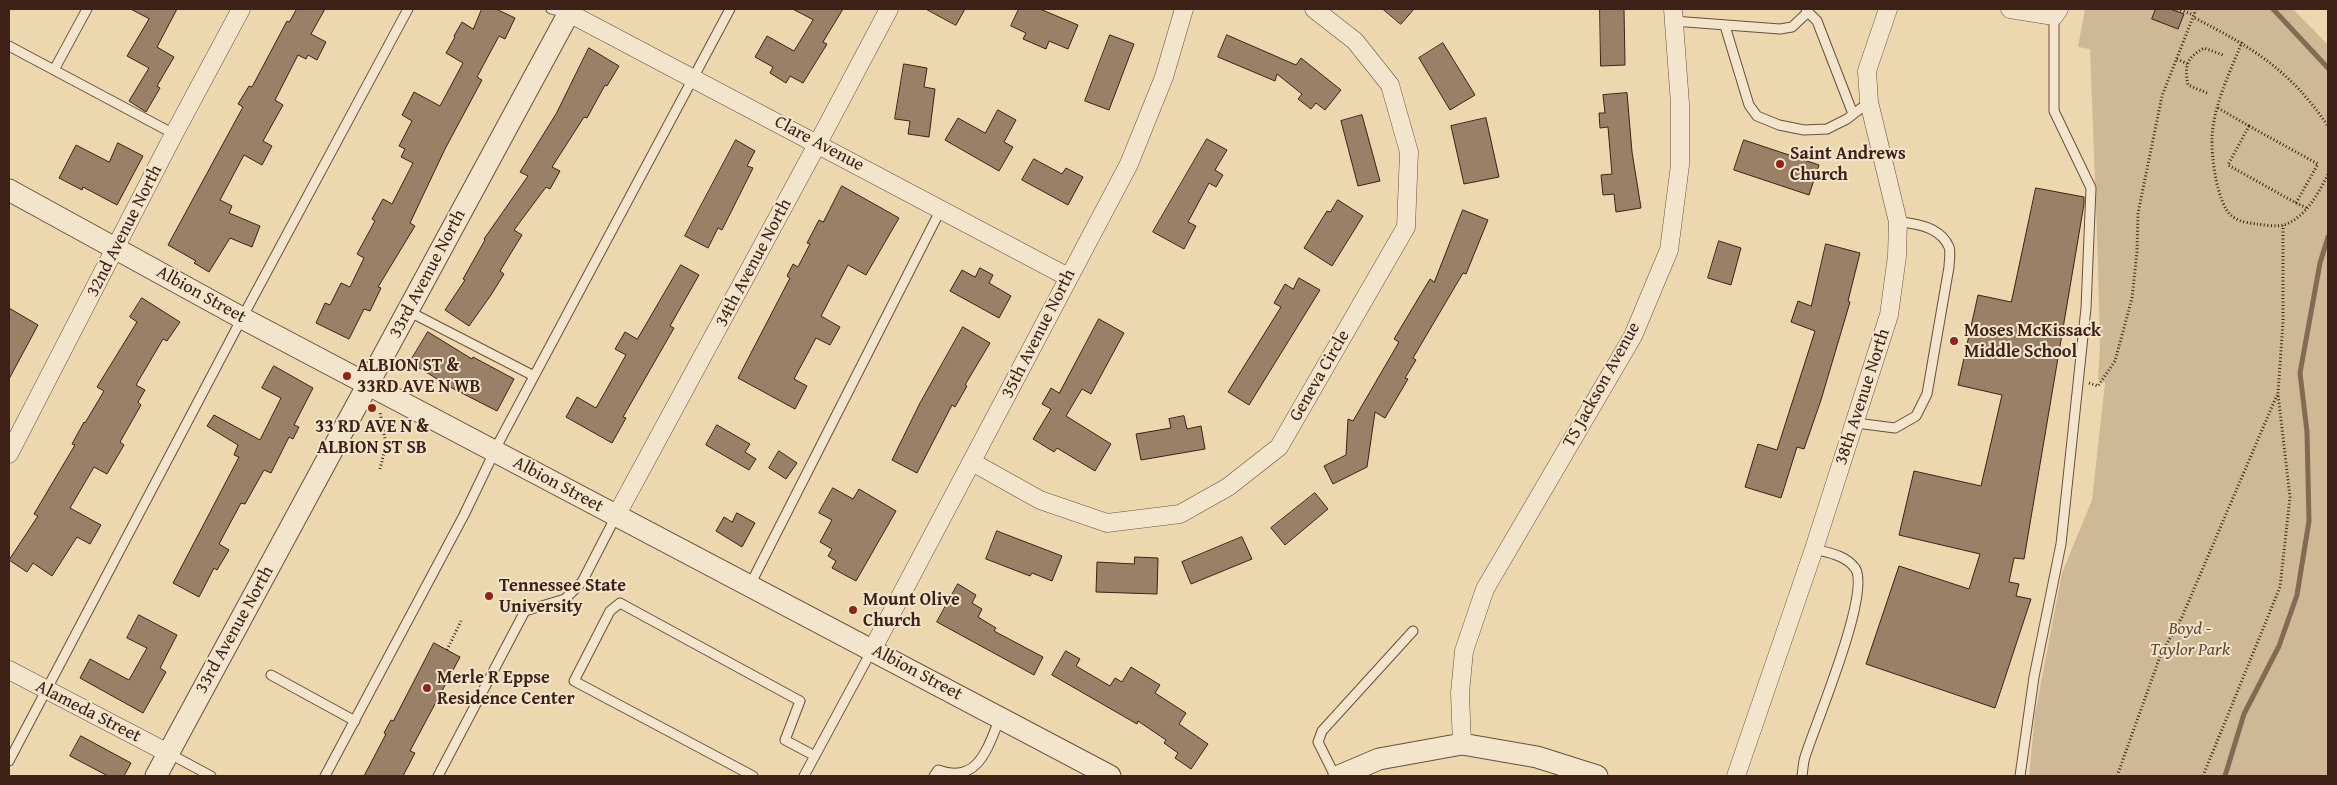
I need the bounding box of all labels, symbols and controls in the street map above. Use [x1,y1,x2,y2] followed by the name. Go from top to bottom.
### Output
[771,111,867,177] street label: Clare Avenue
[1790,143,1906,186] place label: Saint Andrews Church
[1774,158,1786,170] marker: Saint Andrews Church
[82,161,168,301] street label: 32nd Avenue North
[711,195,797,331] street label: 34th Avenue North
[385,206,471,342] street label: 33rd Avenue North
[152,262,250,328] street label: Albion Street
[997,266,1081,402] street label: 35th Avenue North
[1559,319,1645,451] street label: TS Jackson Avenue
[1964,320,2101,362] place label: Moses McKissack Middle School
[1285,326,1355,426] street label: Geneva Circle
[1831,326,1895,468] street label: 38th Avenue North
[1948,335,1960,347] marker: Moses McKissack Middle School
[357,355,481,398] place label: ALBION ST & 33RD AVE N WB
[341,370,353,382] marker: ALBION ST & 33RD AVE N WB
[366,402,378,414] marker: 33 RD AVE N & ALBION ST SB
[315,416,429,458] place label: 33 RD AVE N & ALBION ST SB
[509,452,607,518] street label: Albion Street
[191,563,279,697] street label: 33rd Avenue North
[499,575,626,618] place label: Tennessee State University
[863,589,960,632] place label: Mount Olive Church
[483,590,495,602] marker: Tennessee State University
[847,604,859,616] marker: Mount Olive Church
[2150,618,2230,660] park label: Boyd - Taylor Park
[868,640,966,706] street label: Albion Street
[437,667,575,710] place label: Merle R Eppse Residence Center
[32,676,144,748] street label: Alameda Street
[421,682,433,694] marker: Merle R Eppse Residence Center

